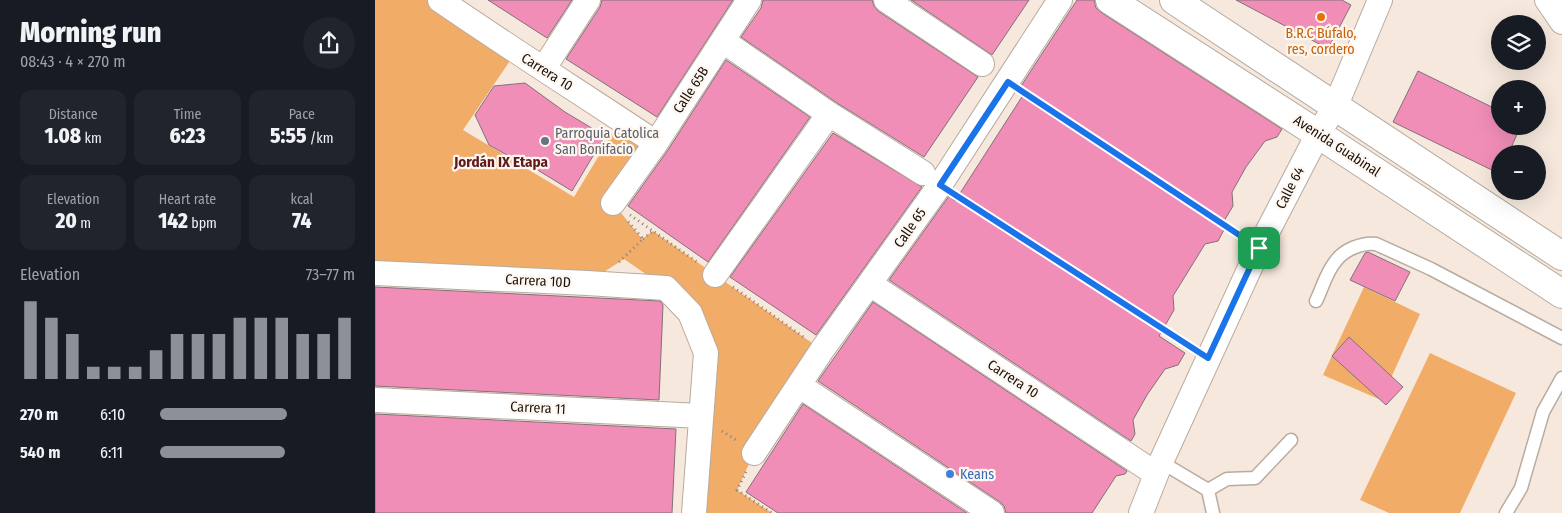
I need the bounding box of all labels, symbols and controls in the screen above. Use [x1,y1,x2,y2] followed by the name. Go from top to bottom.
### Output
[1315,11,1327,23] marker: B.R.C Búfalo, res, cordero
[1491,15,1546,200] map controls
[1491,15,1546,70] button: layers
[20,16,161,49] text: Morning run
[303,17,355,69] button: share
[1286,25,1356,58] place label: B.R.C Búfalo, res, cordero
[518,50,576,94] street label: Carrera 10
[20,52,125,71] text: 08:43 · 4 × 270 m
[670,63,713,117] street label: Calle 65B
[1491,80,1546,135] button: +
[49,106,98,123] text: Distance
[174,106,201,123] text: Time
[289,106,315,123] text: Pace
[1290,112,1384,181] street label: Avenida Guabinal
[45,123,81,149] text: 1.08
[170,123,205,149] text: 6:23
[270,123,307,149] text: 5:55
[555,125,659,158] place label: Parroquia Catolica San Bonifacio
[81,130,102,147] text: km
[307,130,334,147] text: /km
[539,135,551,147] marker: Parroquia Catolica San Bonifacio
[1491,145,1546,200] button: −
[453,153,549,171] district label: Jordán IX Etapa
[1272,164,1308,212] street label: Calle 64
[47,191,100,208] text: Elevation
[159,191,216,208] text: Heart rate
[290,191,313,208] text: kcal
[890,205,930,251] street label: Calle 65
[55,208,77,234] text: 20
[158,208,188,234] text: 142
[292,208,312,234] text: 74
[77,215,91,232] text: m
[188,215,217,232] text: bpm
[1238,227,1280,269] pin
[1245,234,1273,262] icon: arrive
[20,265,80,284] text: Elevation
[306,265,355,284] text: 73–77 m
[505,271,571,291] street label: Carrera 10D
[984,356,1042,402] street label: Carrera 10
[510,398,566,418] street label: Carrera 11
[20,405,58,424] text: 270 m
[100,405,125,424] text: 6:10
[20,443,60,462] text: 540 m
[100,443,123,462] text: 6:11
[960,466,994,483] place label: Keans
[944,468,956,480] marker: Keans

